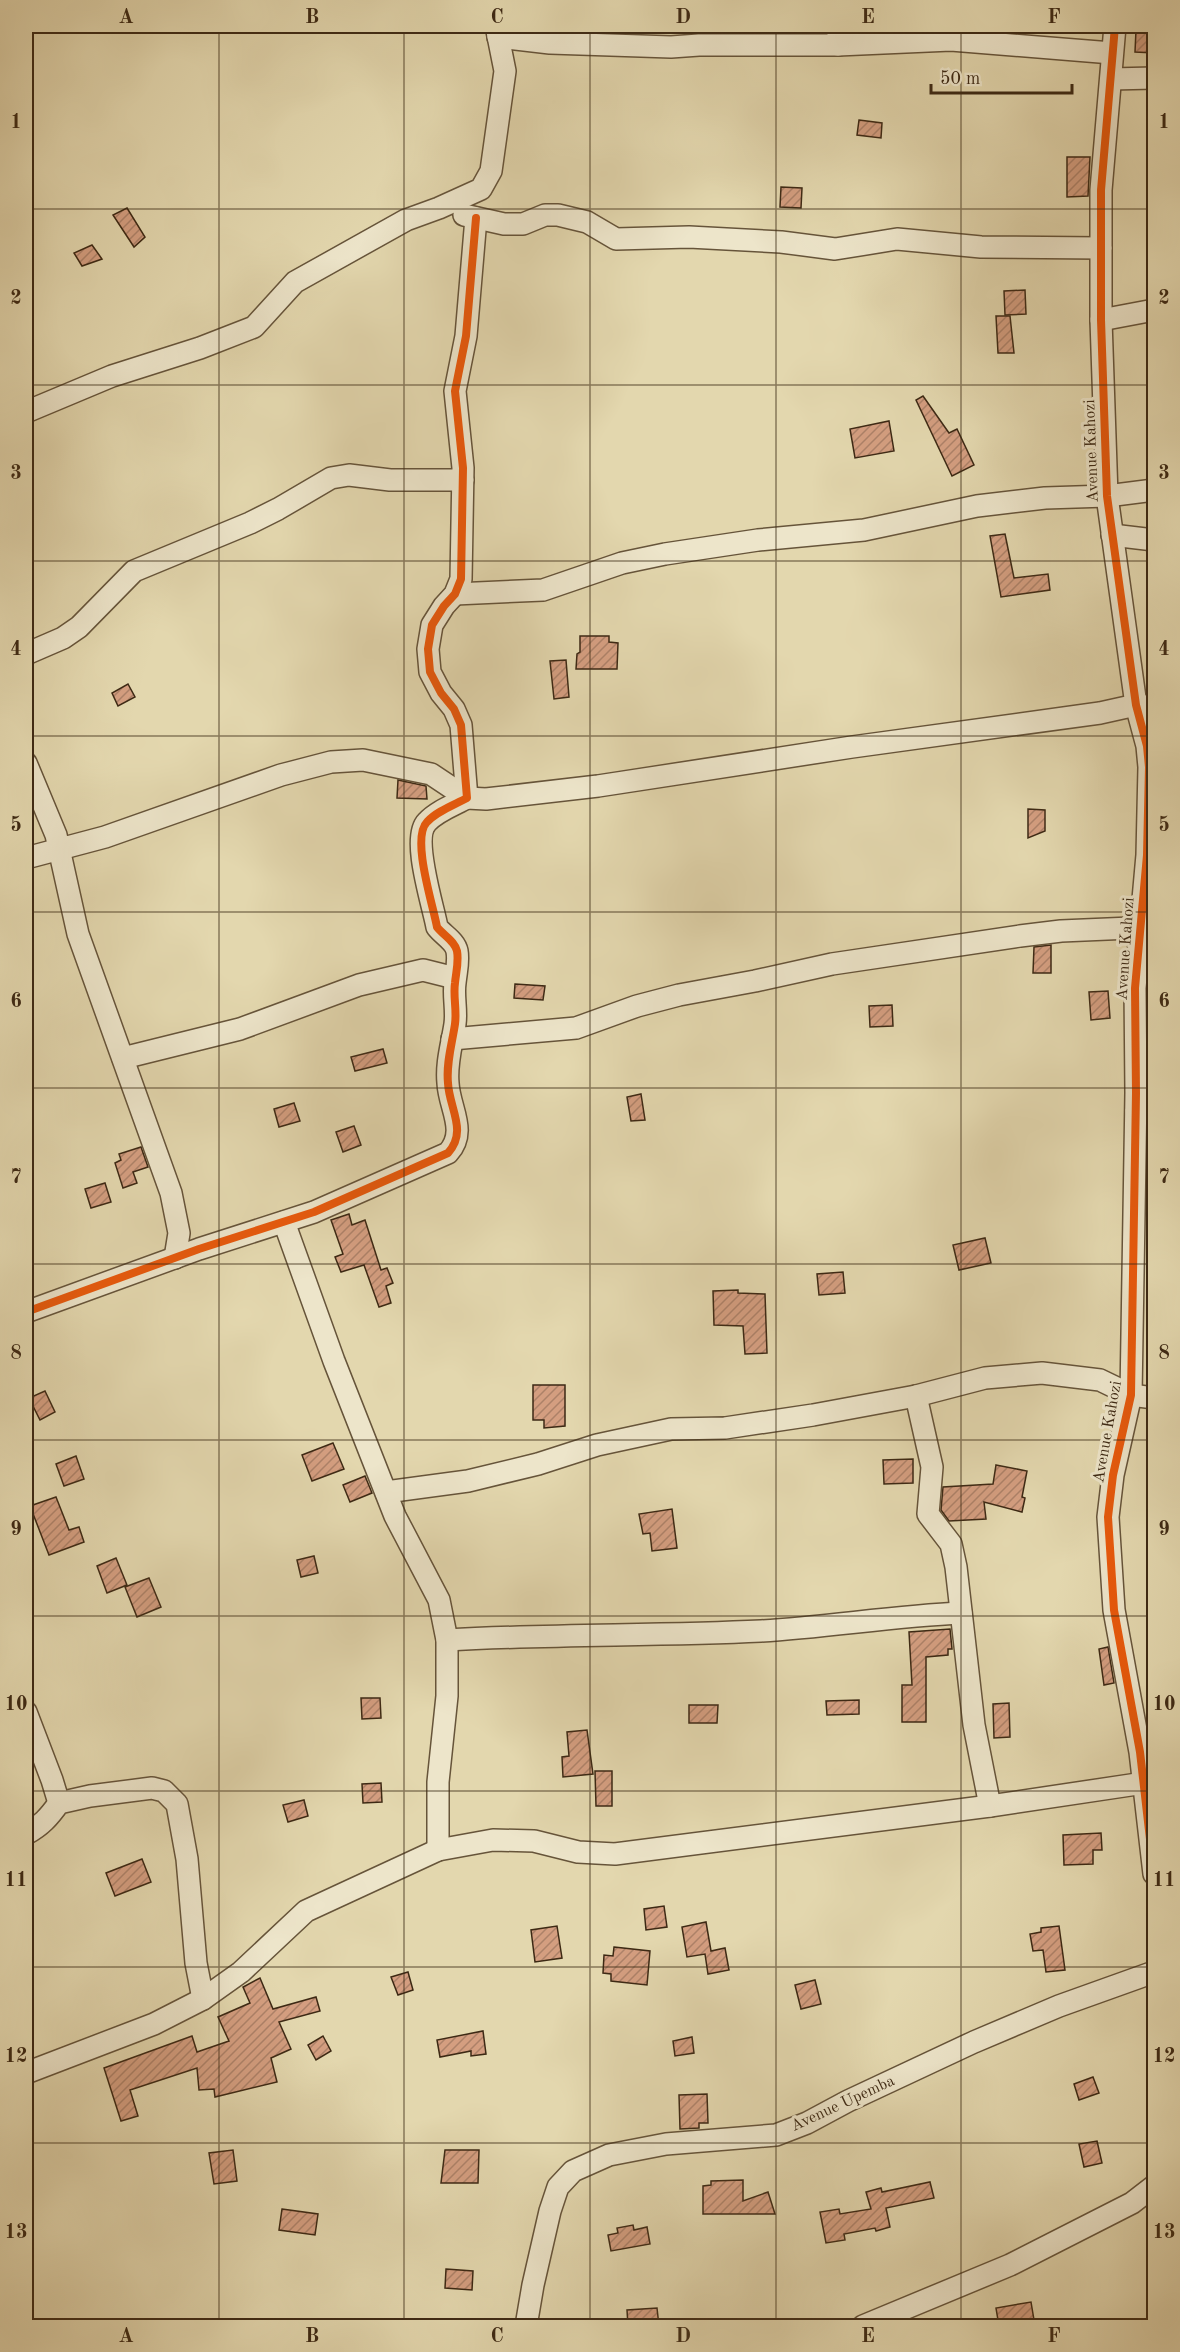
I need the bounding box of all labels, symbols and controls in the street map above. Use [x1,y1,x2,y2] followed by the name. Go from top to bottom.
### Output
[118,8,134,28] text: A
[305,8,319,28] text: B
[490,8,504,28] text: C
[675,8,691,28] text: D
[861,8,875,28] text: E
[1047,8,1061,28] text: F
[931,57,1072,95] scale bar
[940,70,980,88] text: 50 m
[10,113,22,133] text: 1
[1158,113,1170,133] text: 1
[10,289,22,309] text: 2
[1158,289,1170,309] text: 2
[1082,399,1102,503] street label: Avenue Kahozi
[10,464,22,484] text: 3
[1158,464,1170,484] text: 3
[10,640,22,660] text: 4
[1158,640,1170,660] text: 4
[10,815,22,836] text: 5
[1158,815,1170,836] text: 5
[1114,897,1138,1001] street label: Avenue Kahozi
[10,992,22,1012] text: 6
[1158,992,1170,1012] text: 6
[10,1168,22,1188] text: 7
[1158,1168,1170,1188] text: 7
[10,1344,22,1364] text: 8
[1158,1344,1170,1364] text: 8
[1091,1380,1125,1484] street label: Avenue Kahozi
[10,1520,22,1540] text: 9
[1158,1520,1170,1540] text: 9
[4,1695,28,1715] text: 10
[1152,1695,1176,1715] text: 10
[4,1871,28,1891] text: 11
[1152,1871,1176,1891] text: 11
[4,2047,28,2067] text: 12
[1152,2047,1176,2067] text: 12
[789,2073,897,2135] street label: Avenue Upemba
[4,2223,28,2243] text: 13
[1152,2223,1176,2243] text: 13
[118,2327,134,2347] text: A
[305,2327,319,2347] text: B
[490,2327,504,2347] text: C
[675,2327,691,2347] text: D
[861,2327,875,2347] text: E
[1047,2327,1061,2347] text: F

